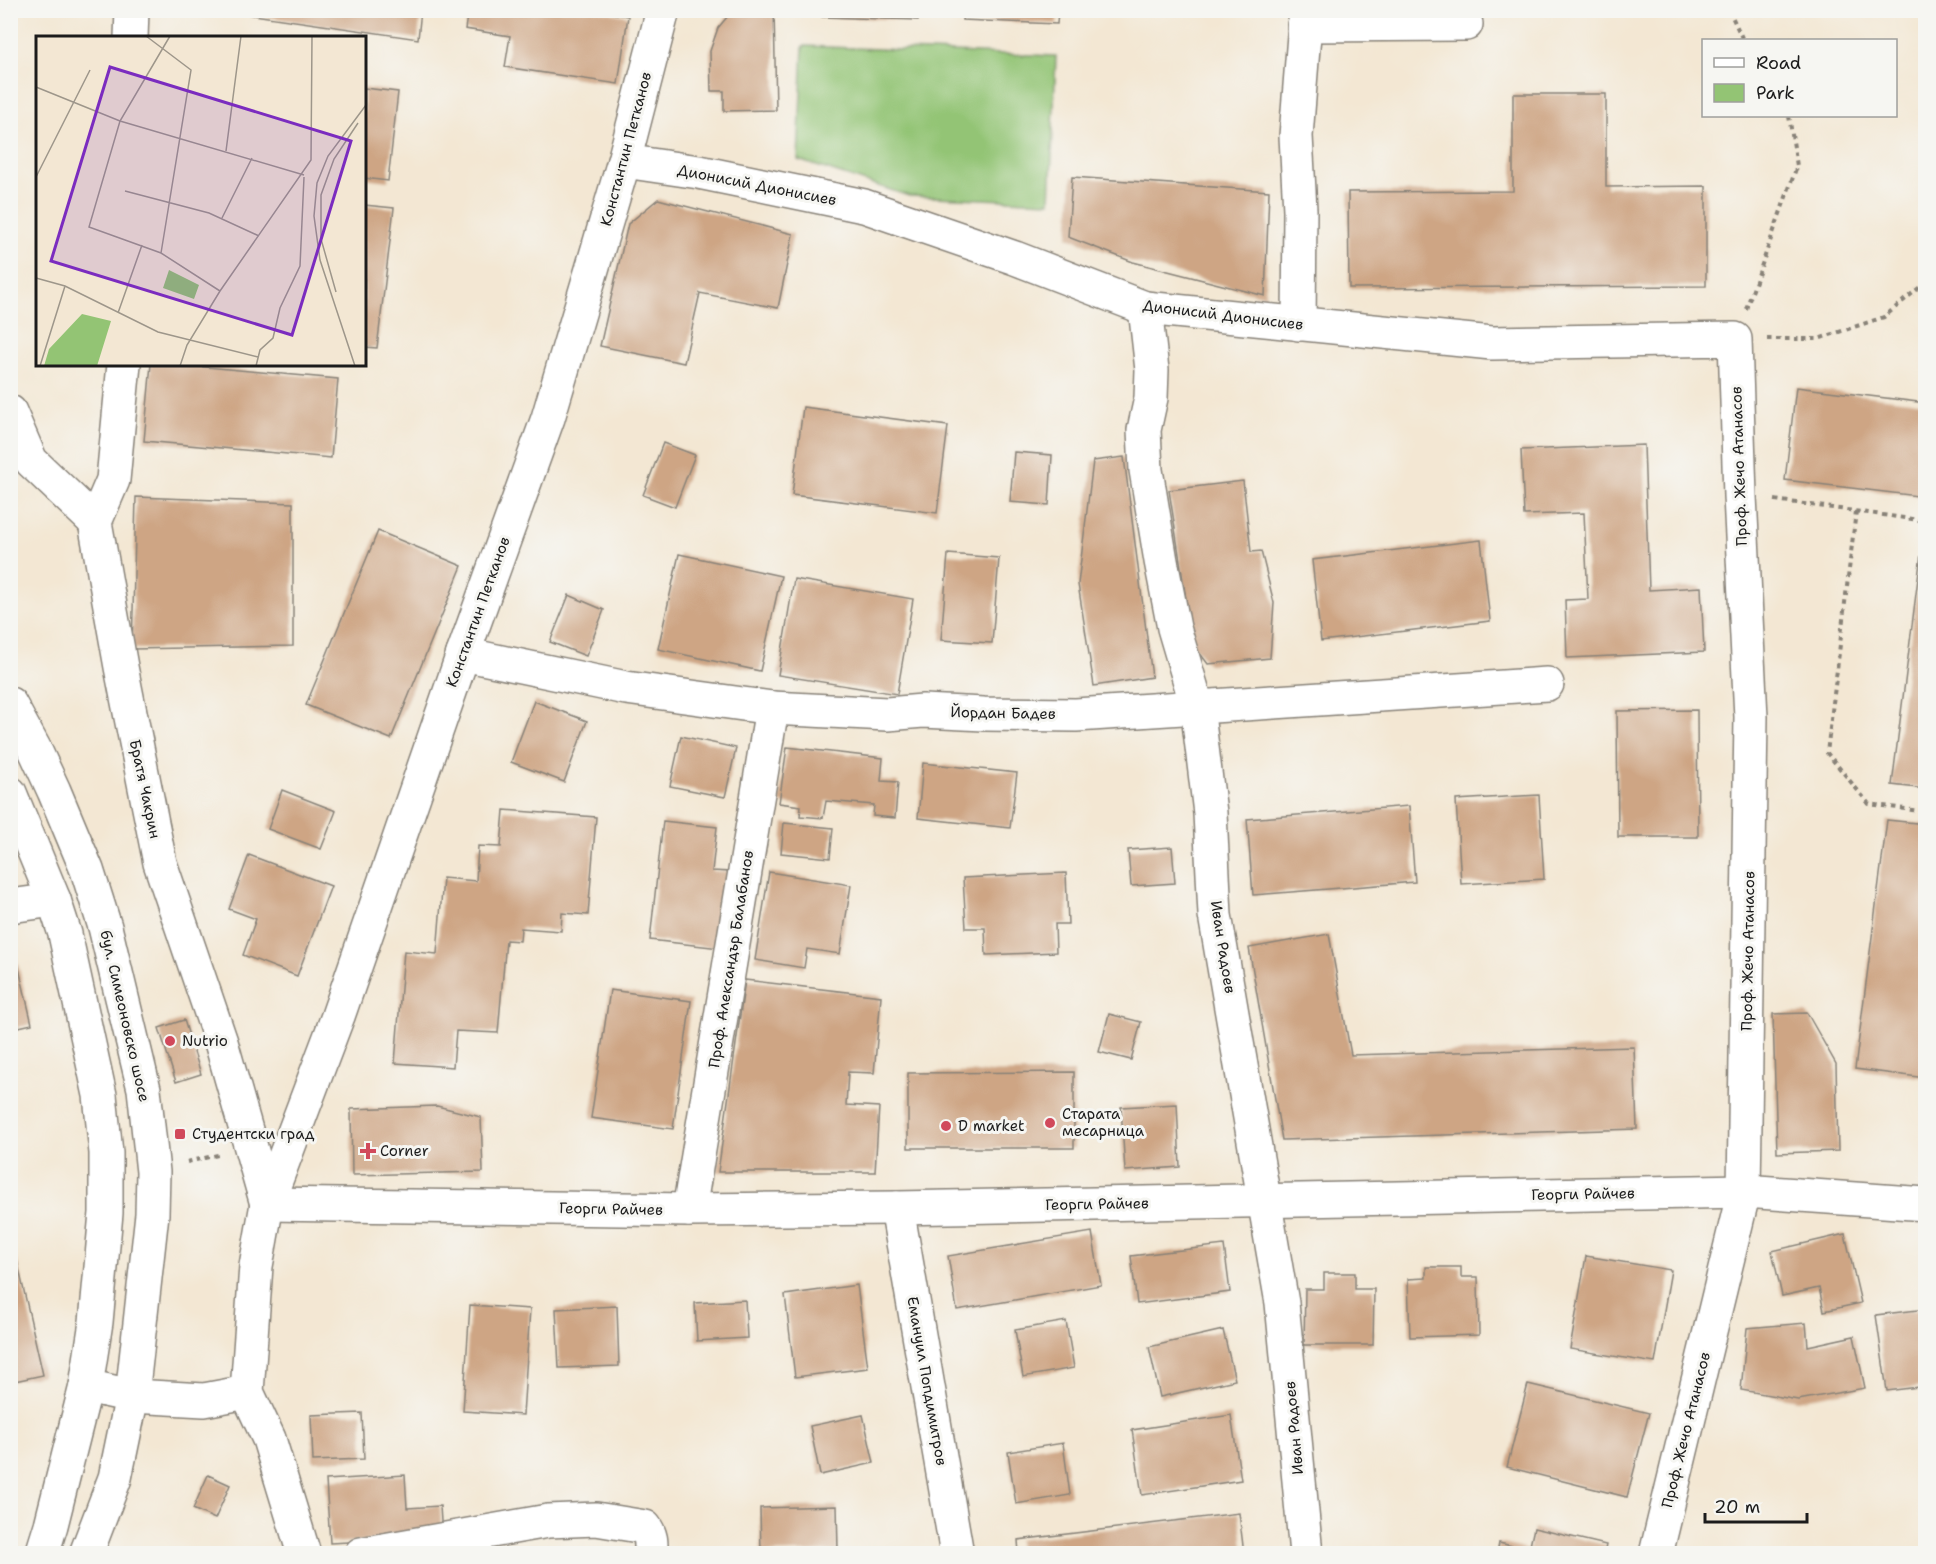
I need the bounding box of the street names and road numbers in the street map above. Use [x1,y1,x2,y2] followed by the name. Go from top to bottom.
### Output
[596,70,656,228] street label: Константин Петканов
[676,160,838,210] street label: Дионисий Дионисиев
[1142,295,1304,335] street label: Дионисий Дионисиев
[1726,386,1752,546] street label: Проф. Жечо Атанасов
[441,534,515,690] street label: Константин Петканов
[950,701,1056,724] street label: Йордан Бадев
[125,738,165,840] street label: Братя Чакрин
[704,849,758,1069] street label: Проф. Александър Балабанов
[1737,871,1759,1031] street label: Проф. Жечо Атанасов
[1206,899,1240,995] street label: Иван Радоев
[95,928,155,1104] street label: бул. Симеоновско шосе
[1531,1183,1635,1205] street label: Георги Райчев
[1045,1193,1149,1215] street label: Георги Райчев
[559,1198,663,1220] street label: Георги Райчев
[902,1295,952,1467] street label: Емануил Попдимитров
[1657,1350,1715,1510] street label: Проф. Жечо Атанасов
[1280,1380,1308,1476] street label: Иван Радоев

